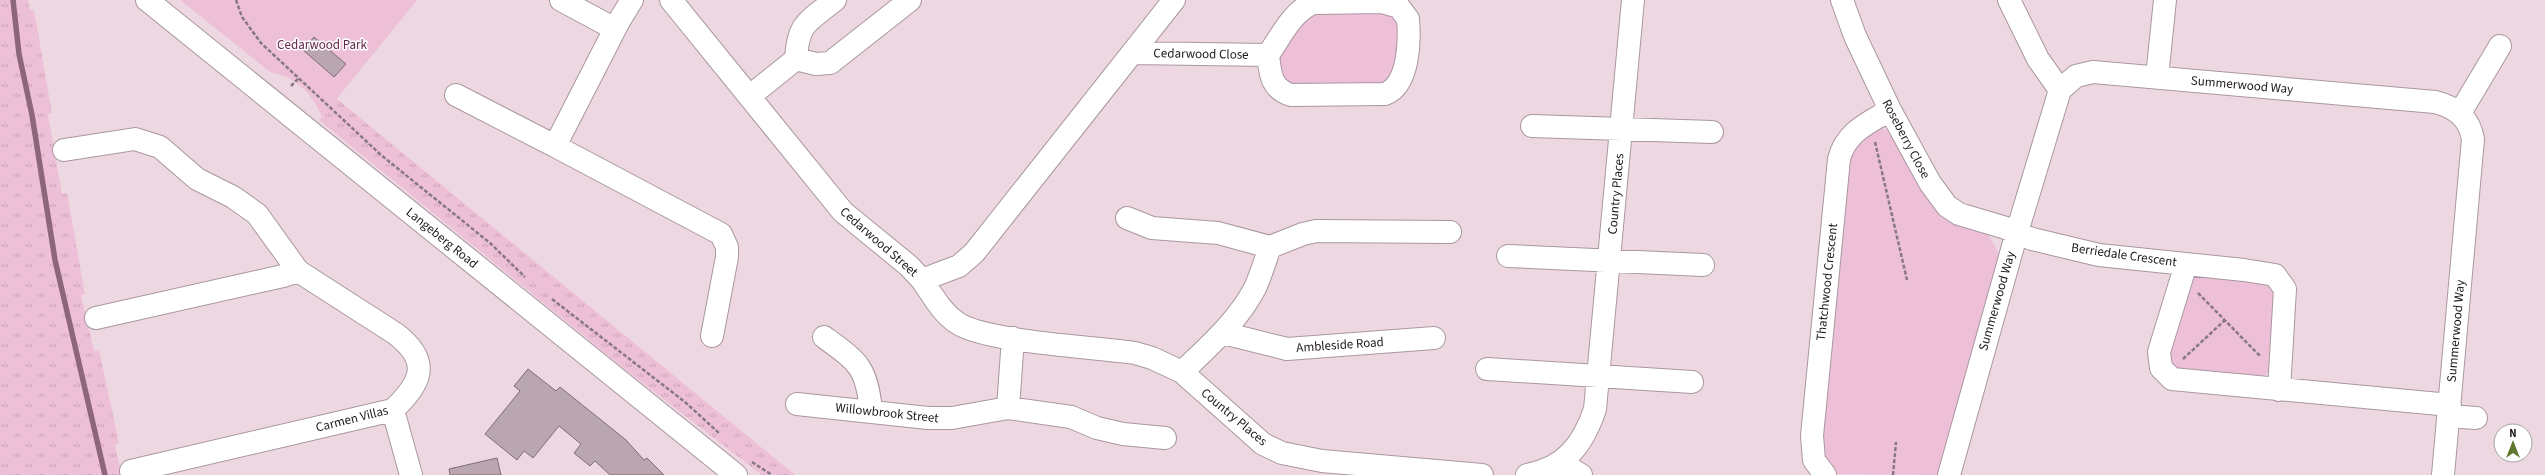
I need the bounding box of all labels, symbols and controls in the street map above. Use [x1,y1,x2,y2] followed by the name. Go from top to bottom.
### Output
[277,36,368,54] park label: Cedarwood Park
[1153,44,1249,64] street label: Cedarwood Close
[2190,72,2294,98] street label: Summerwood Way
[1878,96,1934,182] street label: Roseberry Close
[1603,152,1629,235] street label: Country Places
[402,203,482,273] street label: Langeberg Road
[836,203,922,281] street label: Cedarwood Street
[1812,222,1842,342] street label: Thatchwood Crescent
[2070,239,2178,271] street label: Berriedale Crescent
[1974,249,2020,353] street label: Summerwood Way
[2443,279,2469,383] street label: Summerwood Way
[1296,333,1384,357] street label: Ambleside Road
[1197,384,1271,450] street label: Country Places
[835,399,940,427] street label: Willowbrook Street
[314,401,391,437] street label: Carmen Villas
[2493,423,2533,463] north arrow
[2509,426,2517,441] text: N

